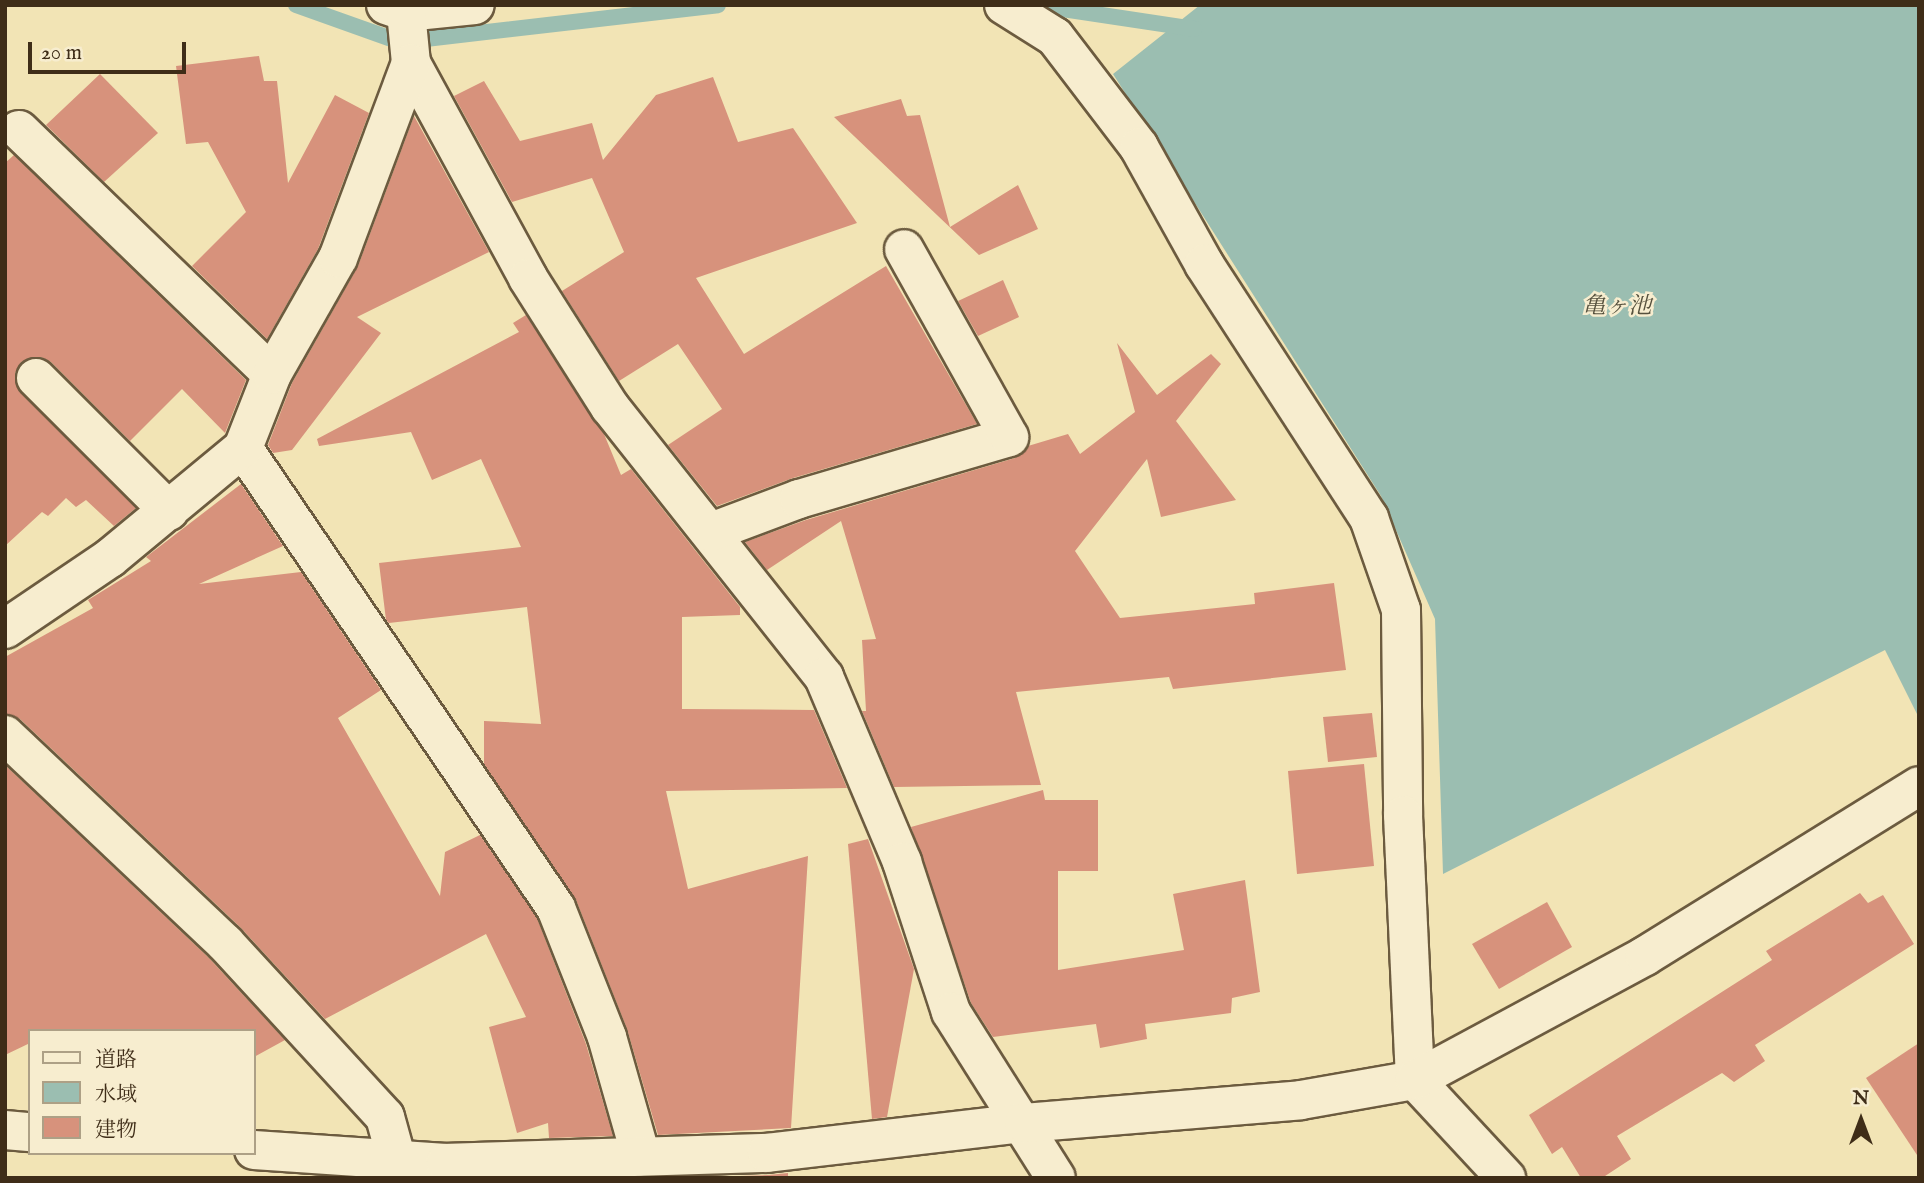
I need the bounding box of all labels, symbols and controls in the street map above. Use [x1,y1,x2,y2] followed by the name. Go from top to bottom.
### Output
[32,28,189,72] scale bar
[41,40,82,67] text: 20 m
[1583,293,1651,321] water label: 亀ヶ池
[28,1029,256,1155] legend
[95,1047,137,1074] text: 道路
[95,1082,137,1109] text: 水域
[1826,1085,1896,1155] north arrow
[1853,1087,1869,1111] text: N
[95,1117,137,1144] text: 建物

